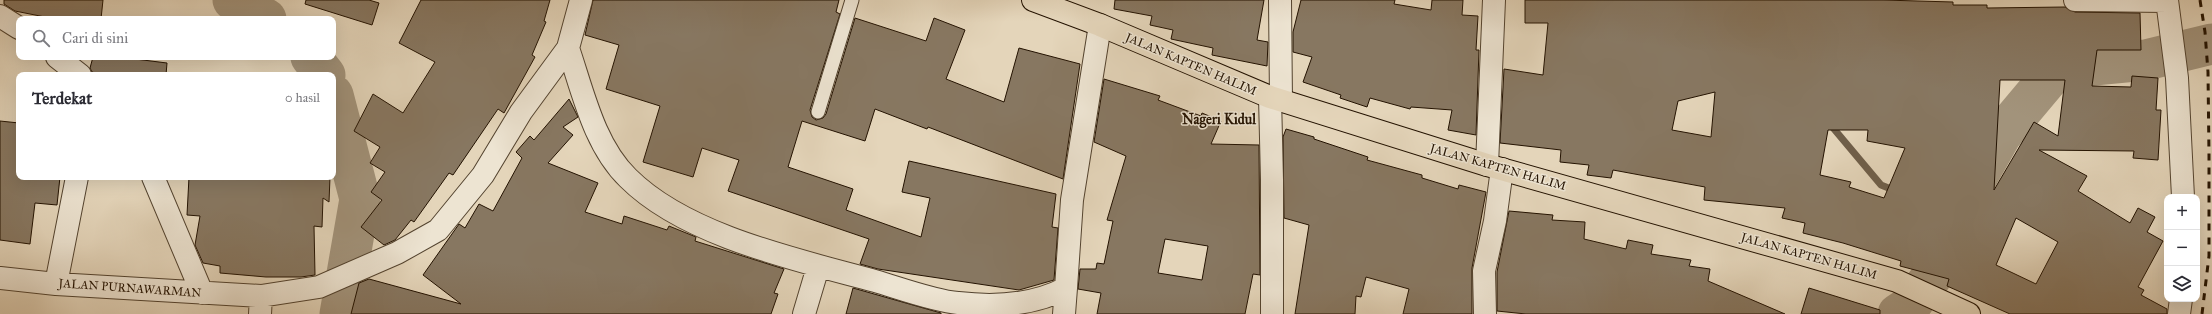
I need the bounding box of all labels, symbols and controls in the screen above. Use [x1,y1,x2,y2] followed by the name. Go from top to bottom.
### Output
[16,16,336,60] search box
[30,27,52,49] icon: search
[62,29,128,47] text: Cari di sini
[1121,29,1259,99] street label: JALAN KAPTEN HALIM
[32,88,92,109] text: Terdekat
[285,90,320,106] text: 0 hasil
[1182,111,1257,129] district label: Nageri Kidul
[1426,140,1568,194] street label: JALAN KAPTEN HALIM
[2164,194,2200,302] map controls
[2164,194,2200,230] button: +
[1737,229,1879,283] street label: JALAN KAPTEN HALIM
[2164,230,2200,266] button: −
[2164,266,2200,302] button: layers
[56,276,202,301] street label: JALAN PURNAWARMAN

